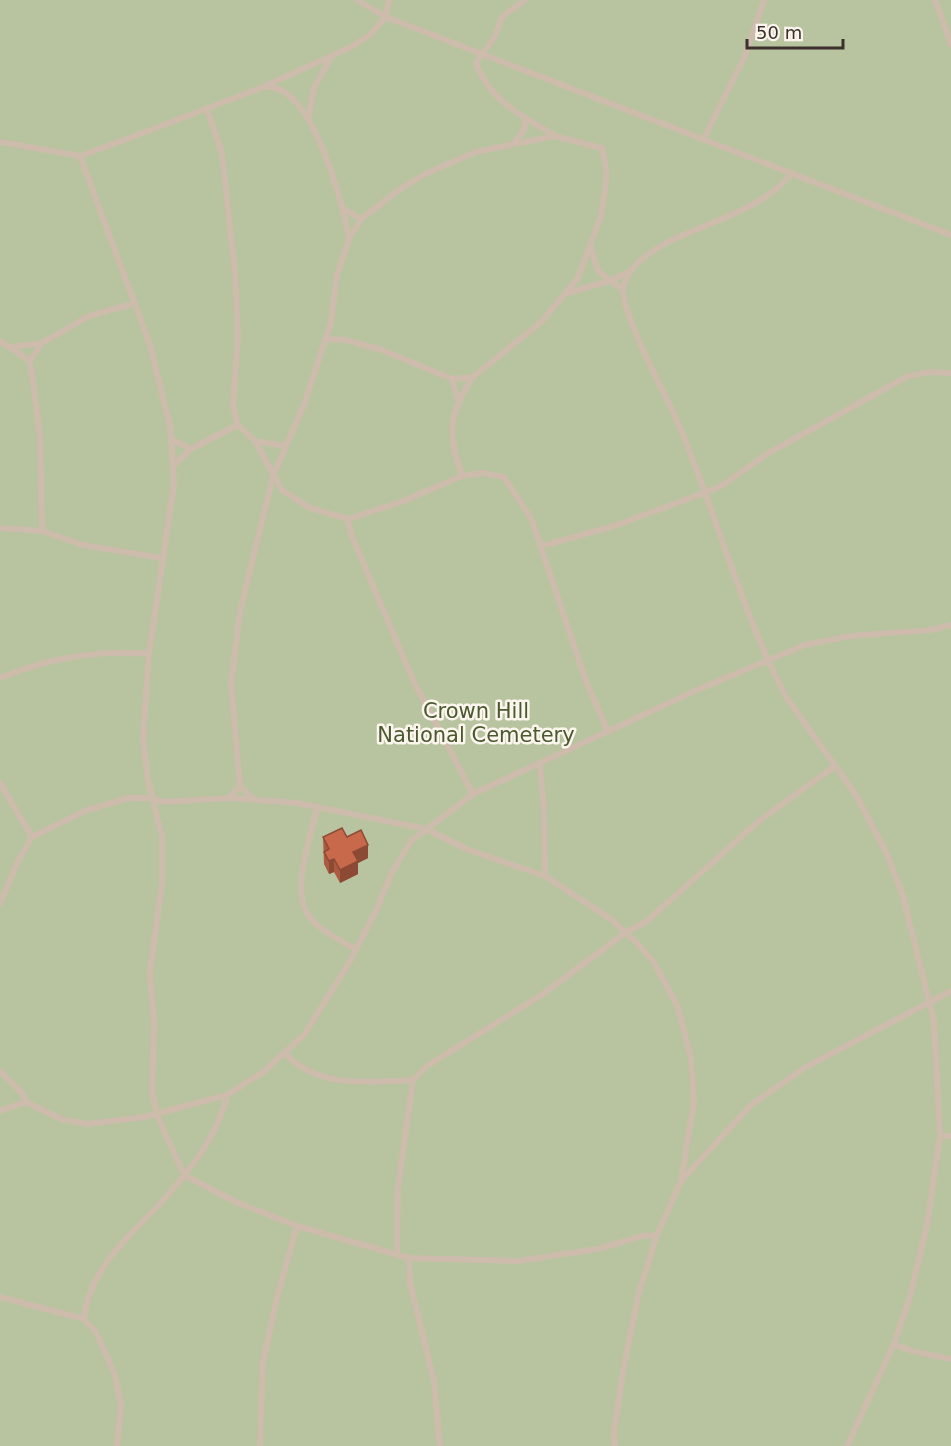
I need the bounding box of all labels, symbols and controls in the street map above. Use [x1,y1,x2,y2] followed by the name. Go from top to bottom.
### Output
[747,12,843,50] scale bar
[756,22,802,43] text: 50 m
[377,699,575,747] park label: Crown Hill National Cemetery

